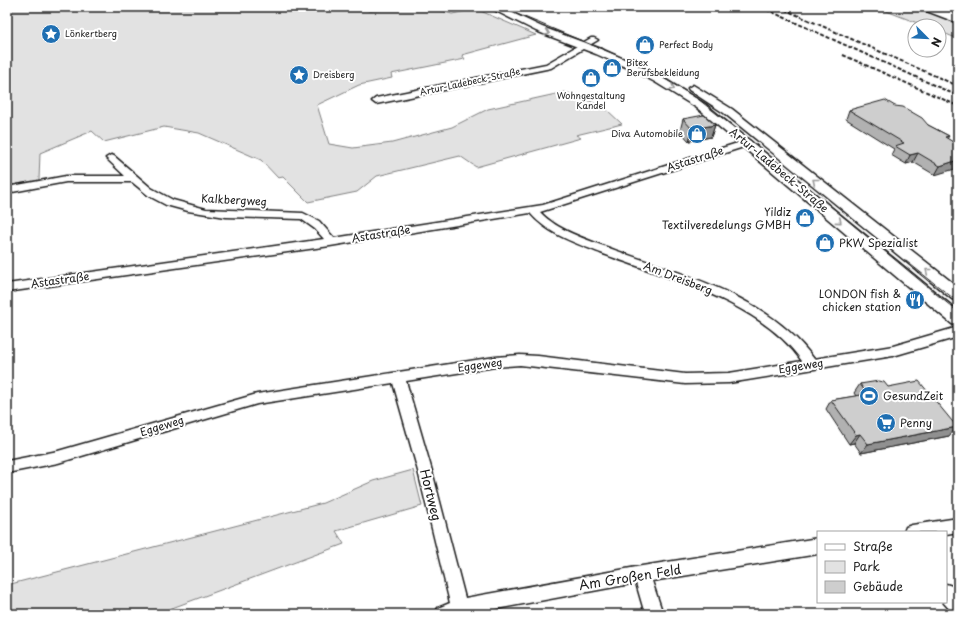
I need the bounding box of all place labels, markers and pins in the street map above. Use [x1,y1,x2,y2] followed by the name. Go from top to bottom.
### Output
[40,23,62,45] place icon: Lönkertberg
[65,26,117,40] place label: Lönkertberg
[634,34,656,56] shop icon: Perfect Body
[659,37,713,51] place label: Perfect Body
[626,55,700,79] place label: Bitex Berufsbekleidung
[601,57,623,79] shop icon: Bitex Berufsbekleidung
[288,64,310,86] place icon: Dreisberg
[313,67,354,81] place label: Dreisberg
[580,67,602,89] shop icon: Wohngestaltung Kandel
[557,88,625,112] place label: Wohngestaltung Kandel
[686,123,708,145] shop icon: Diva Automobile
[611,126,683,140] place label: Diva Automobile
[662,203,791,233] place label: Yildiz Textilveredelungs GMBH
[794,207,816,229] shop icon: Yildiz Textilveredelungs GMBH
[814,232,836,254] shop icon: PKW Spezialist
[839,234,919,251] place label: PKW Spezialist
[819,285,901,315] place label: LONDON fish & chicken station
[904,289,926,311] restaurant icon: LONDON fish & chicken station
[858,385,880,407] sports icon: GesundZeit
[883,387,944,404] place label: GesundZeit
[875,412,897,434] supermarket icon: Penny
[900,414,932,431] place label: Penny

